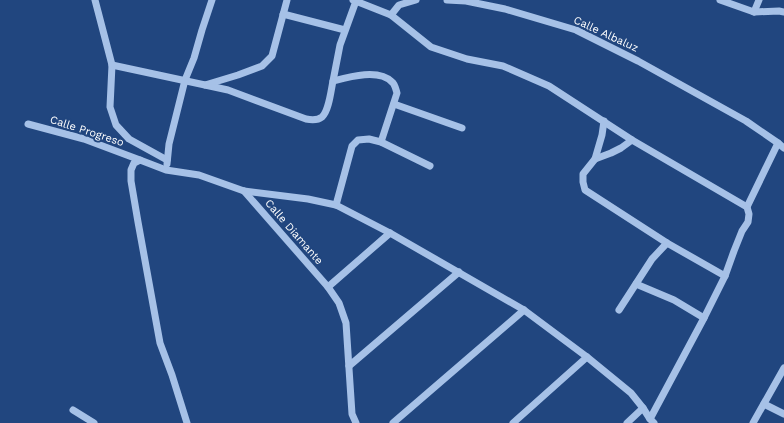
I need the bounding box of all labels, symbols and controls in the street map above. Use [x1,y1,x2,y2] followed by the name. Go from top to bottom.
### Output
[572,13,641,55] street label: Calle Albaluz
[48,113,126,149] street label: Calle Progreso
[262,197,326,267] street label: Calle Diamante

